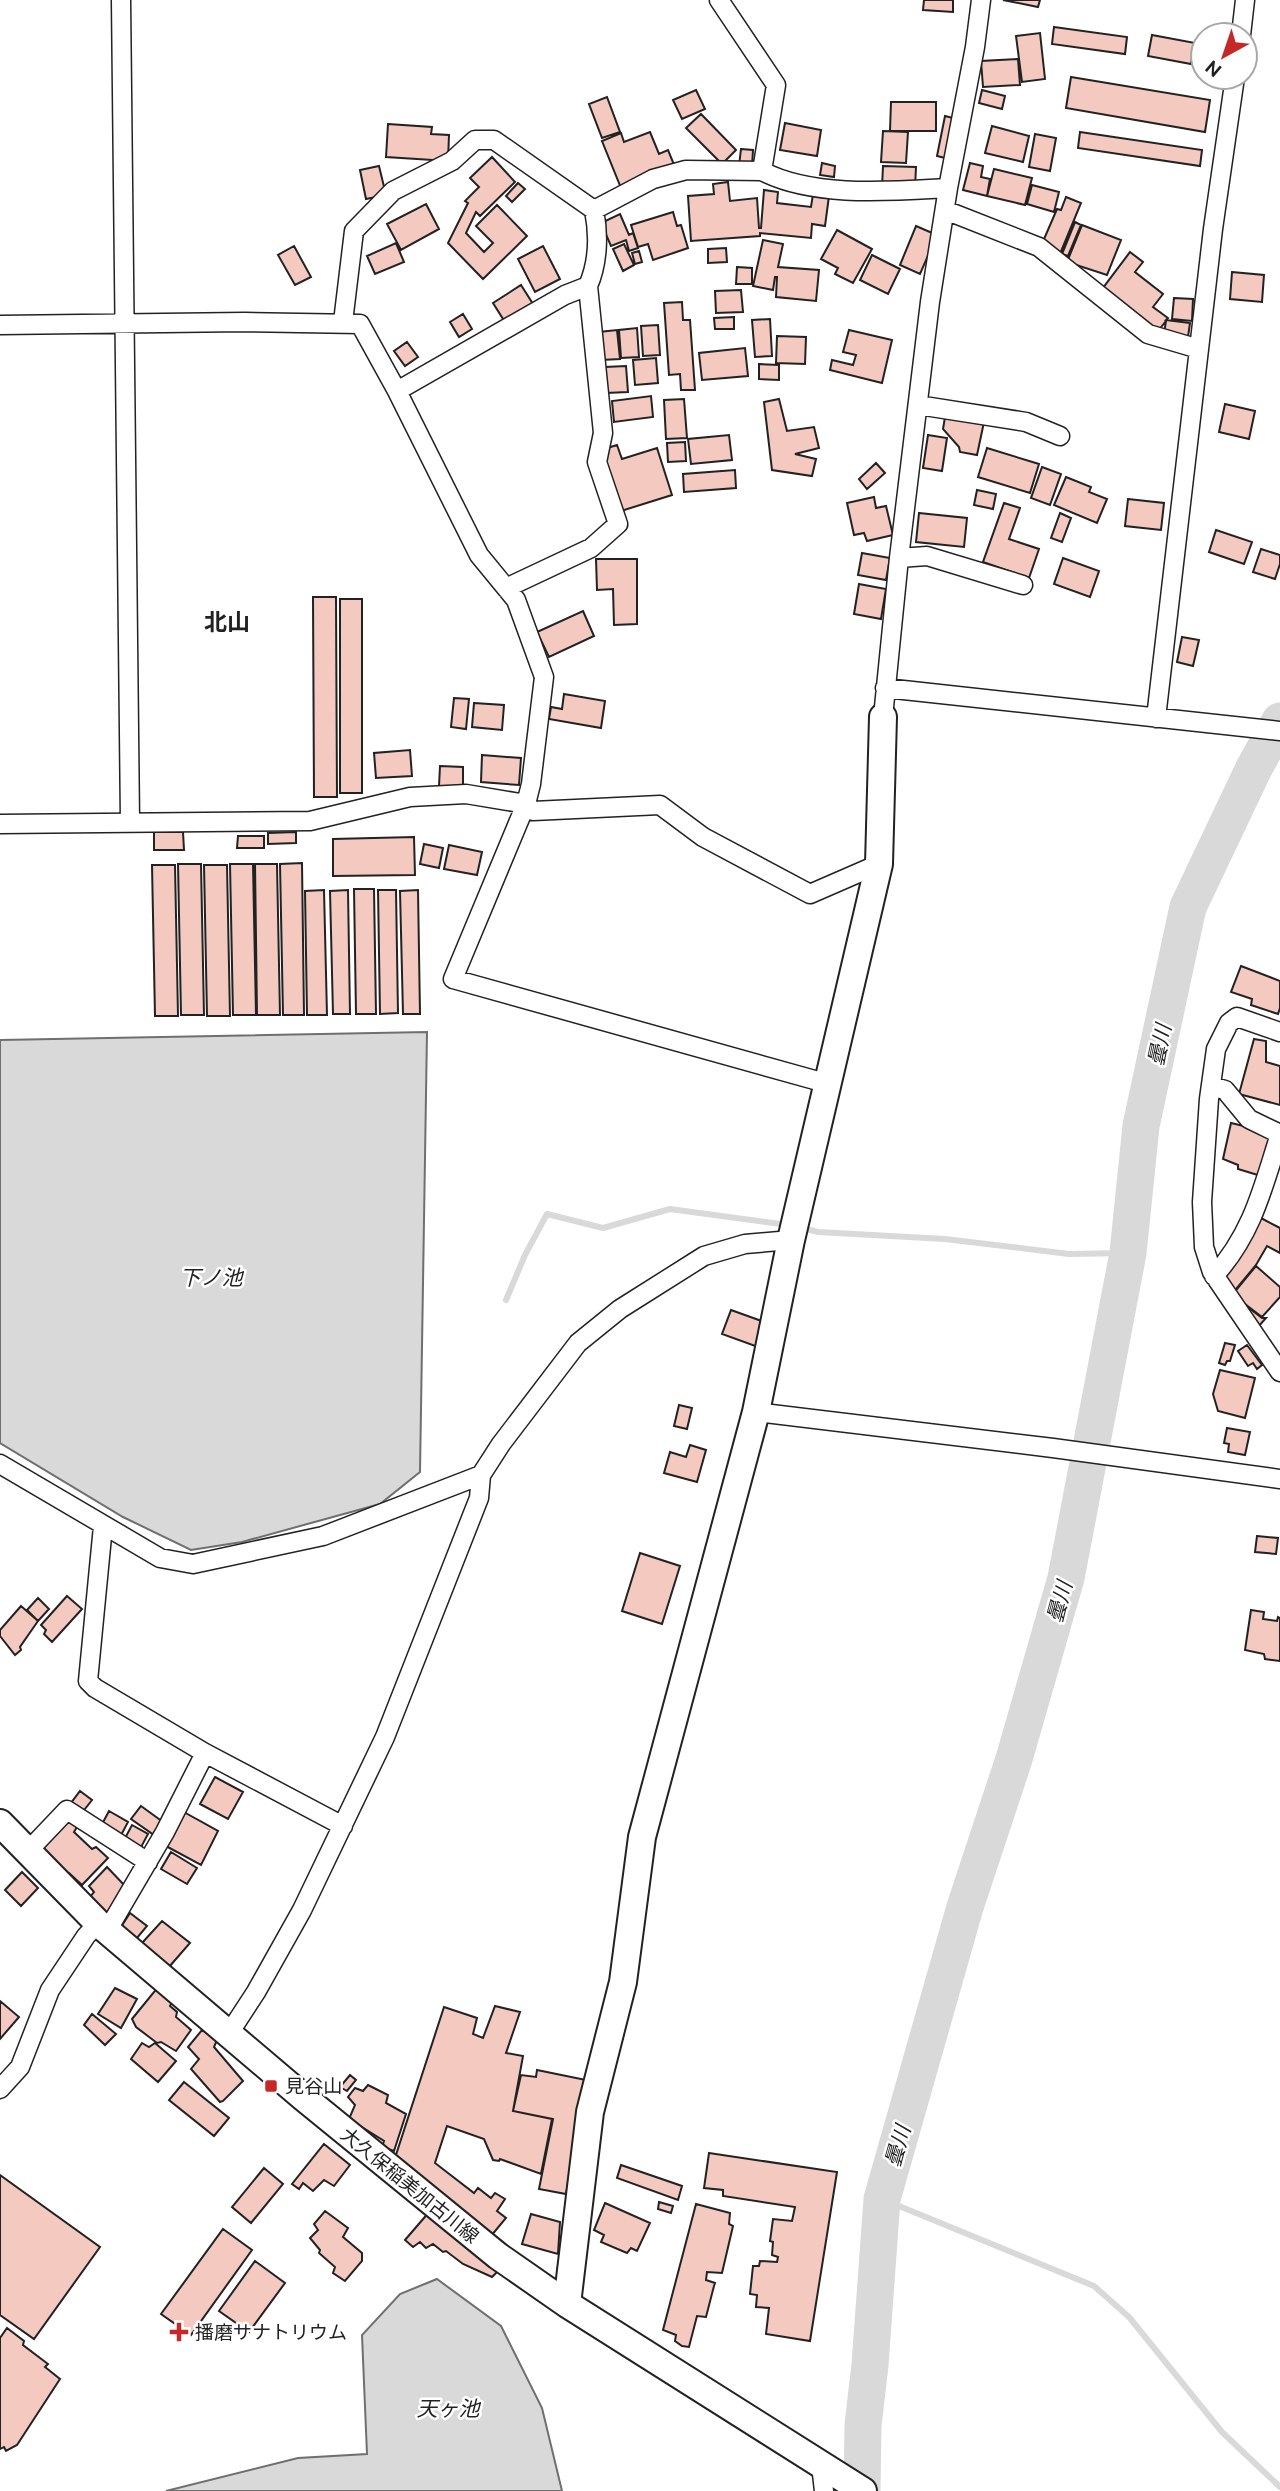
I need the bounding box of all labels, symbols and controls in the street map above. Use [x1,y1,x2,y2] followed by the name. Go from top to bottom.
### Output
[1189,21,1259,91] north arrow
[1201,56,1226,82] text: N
[204,609,250,634] district label: 北山
[1143,1020,1176,1068] water label: 曇川
[180,1265,244,1289] water label: 下ノ池
[1042,1577,1077,1625] water label: 曇川
[285,2075,342,2097] place label: 見谷山
[263,2078,279,2094] marker: 見谷山
[880,2121,915,2169] water label: 曇川
[337,2123,483,2247] street label: 大久保稲美加古川線
[195,2321,347,2343] place label: 播磨サナトリウム
[169,2322,189,2342] marker: 播磨サナトリウム
[417,2396,481,2420] water label: 天ヶ池

